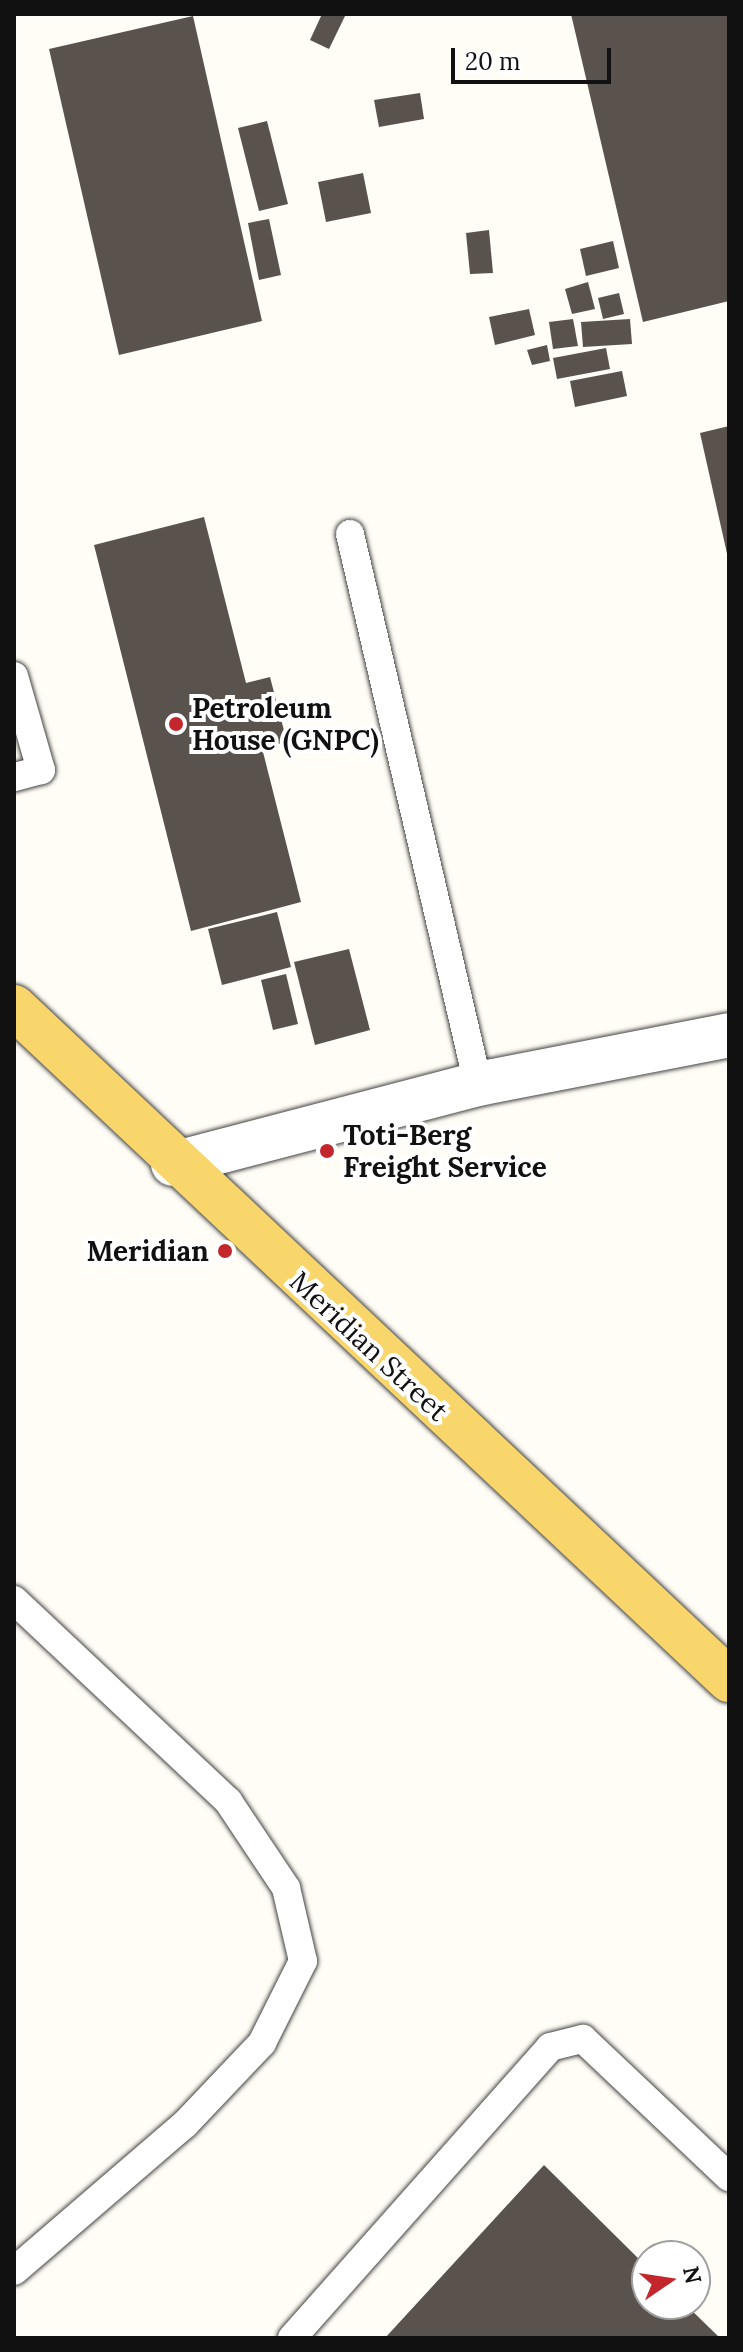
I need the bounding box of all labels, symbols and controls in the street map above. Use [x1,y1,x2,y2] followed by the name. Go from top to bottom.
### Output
[455,32,615,82] scale bar
[465,46,521,77] text: 20 m
[192,691,379,757] place label: Petroleum House (GNPC)
[167,715,185,733] marker: Petroleum House (GNPC)
[343,1118,547,1184] place label: Toti-Berg Freight Service
[318,1142,336,1160] marker: Toti-Berg Freight Service
[86,1234,209,1268] place label: Meridian
[216,1242,234,1260] marker: Meridian
[283,1264,455,1428] street label: Meridian Street
[631,2240,711,2320] north arrow
[677,2264,708,2286] text: N

